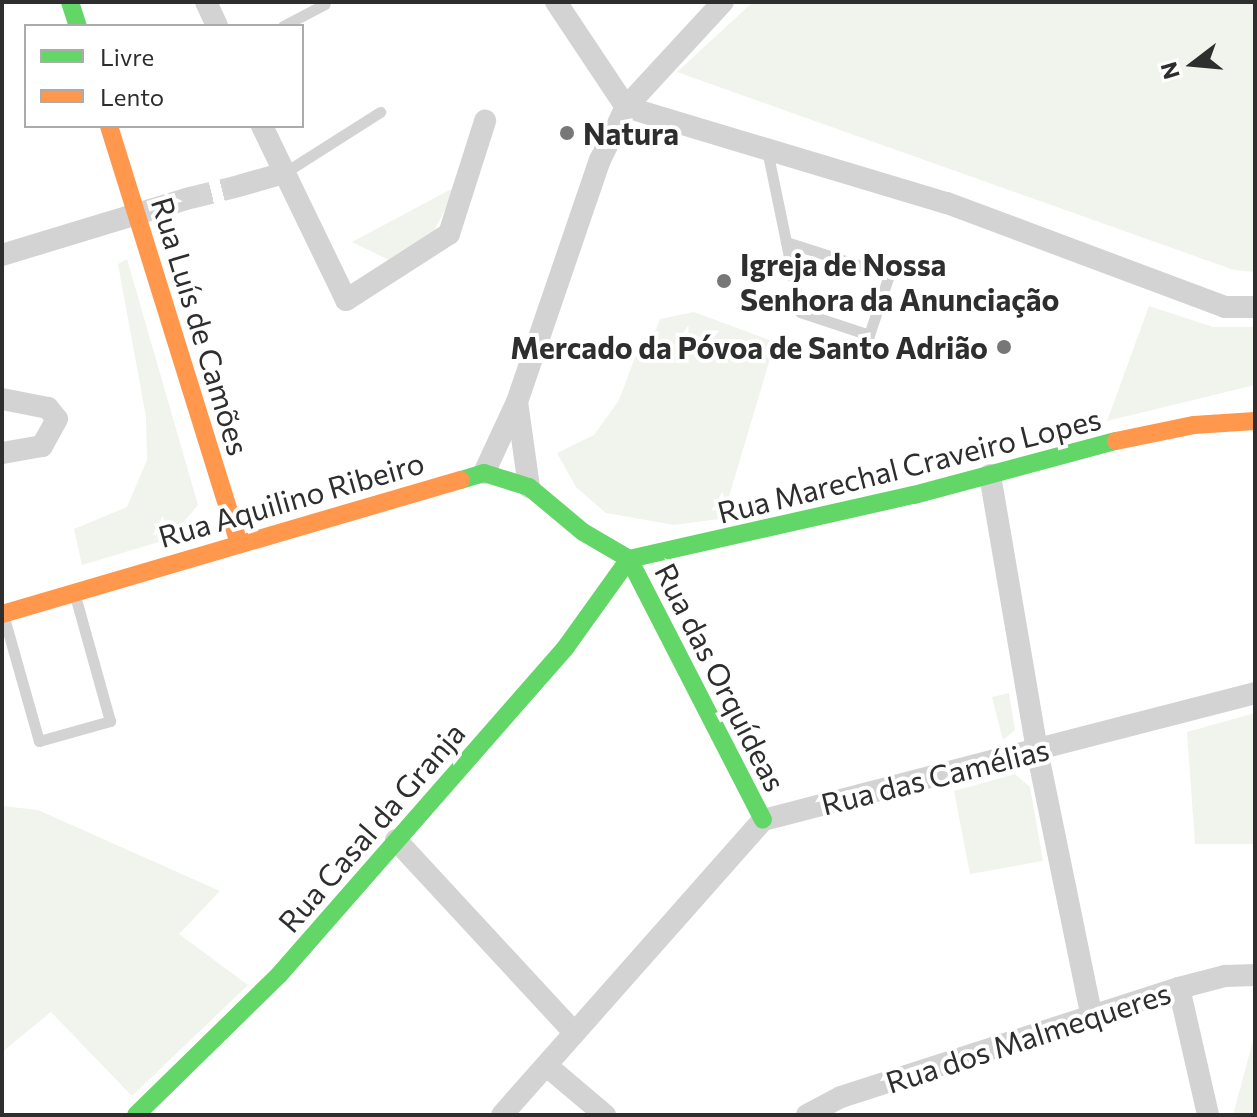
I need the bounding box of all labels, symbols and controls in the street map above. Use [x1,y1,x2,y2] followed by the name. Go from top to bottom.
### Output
[24,24,304,128] legend
[1153,24,1233,104] north arrow
[100,42,154,71] text: Livre
[1154,59,1185,82] text: N
[100,82,164,111] text: Lento
[583,115,679,151] place label: Natura
[558,124,576,142] marker: Natura
[145,193,257,459] street label: Rua Luís de Camões
[740,246,1059,316] place label: Igreja de Nossa Senhora da Anunciação
[715,272,733,290] marker: Igreja de Nossa Senhora da Anunciação
[510,329,988,365] place label: Mercado da Póvoa de Santo Adrião
[995,338,1013,356] marker: Mercado da Póvoa de Santo Adrião
[713,400,1105,530] street label: Rua Marechal Craveiro Lopes
[154,444,428,554] street label: Rua Aquilino Ribeiro
[648,557,794,797] street label: Rua das Orquídeas
[270,715,472,939] street label: Rua Casal da Granja
[817,730,1053,822] street label: Rua das Camélias
[881,974,1175,1100] street label: Rua dos Malmequeres

